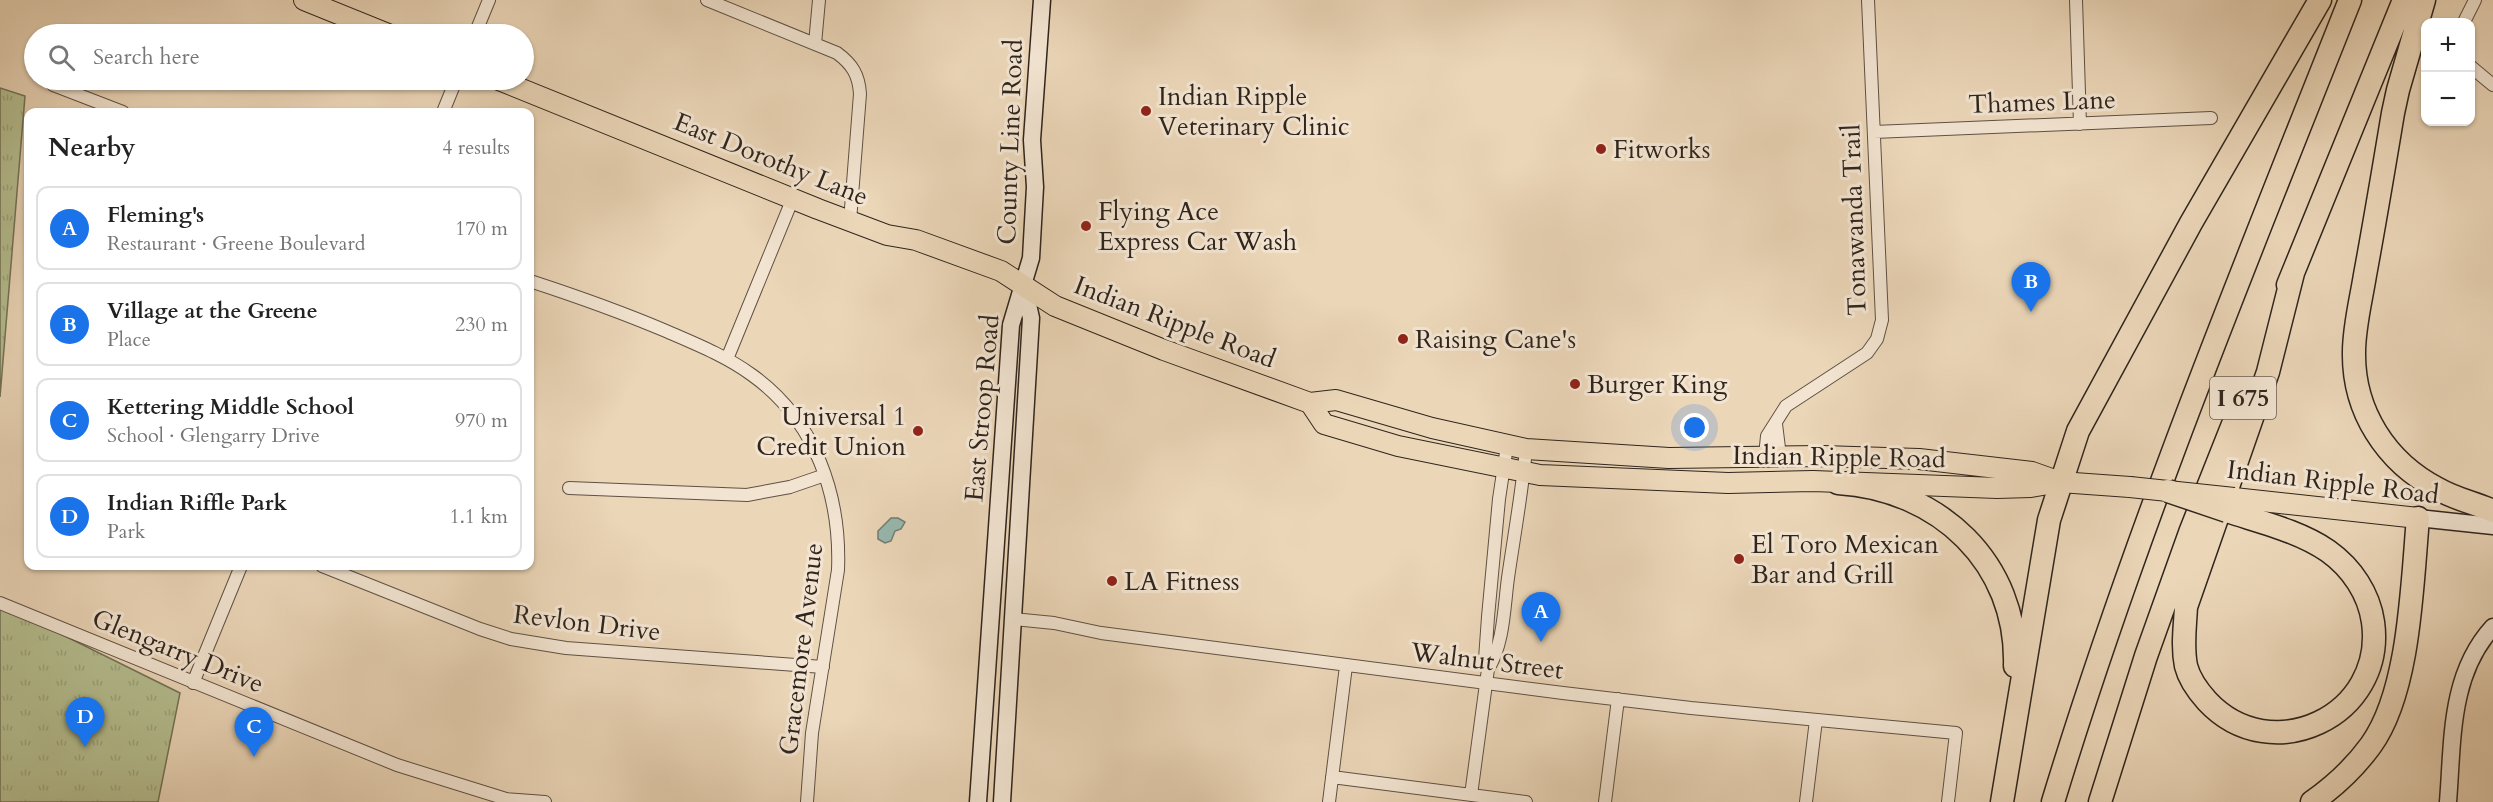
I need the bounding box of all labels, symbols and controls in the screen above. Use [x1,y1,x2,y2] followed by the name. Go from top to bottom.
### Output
[2421,18,2475,126] map controls
[2421,18,2475,72] button: +
[24,24,534,90] search box
[989,38,1031,245] street label: County Line Road
[45,41,78,74] icon: search
[93,42,200,72] text: Search here
[2421,72,2475,126] button: −
[1158,79,1350,144] place label: Indian Ripple Veterinary Clinic
[1968,82,2116,122] street label: Thames Lane
[669,104,873,214] street label: East Dorothy Lane
[1139,104,1153,118] marker: Indian Ripple Veterinary Clinic
[1833,123,1875,316] street label: Tonawanda Trail
[48,130,136,165] text: Nearby
[1613,132,1710,167] place label: Fitworks
[442,134,510,161] text: 4 results
[1594,142,1608,156] marker: Fitworks
[1098,194,1297,259] place label: Flying Ace Express Car Wash
[107,200,204,230] text: Fleming's
[62,215,77,242] text: A
[455,215,508,242] text: 170 m
[1079,219,1093,233] marker: Flying Ace Express Car Wash
[107,230,365,257] text: Restaurant · Greene Boulevard
[2012,262,2050,312] pin: B
[1069,267,1281,377] street label: Indian Ripple Road
[107,296,318,326] text: Village at the Greene
[62,311,77,338] text: B
[455,311,508,338] text: 230 m
[956,313,1008,503] street label: East Stroop Road
[1415,322,1576,357] place label: Raising Cane's
[107,326,151,353] text: Place
[1396,332,1410,346] marker: Raising Cane's
[1587,367,1728,402] place label: Burger King
[1568,377,1582,391] marker: Burger King
[2210,377,2276,419] road number: I 675
[107,392,354,422] text: Kettering Middle School
[756,399,906,464] place label: Universal 1 Credit Union
[62,407,77,434] text: C
[455,407,508,434] text: 970 m
[1680,413,1709,442] your location
[107,422,320,449] text: School · Glengarry Drive
[911,424,925,438] marker: Universal 1 Credit Union
[1732,438,1946,476] street label: Indian Ripple Road
[2225,452,2441,512] street label: Indian Ripple Road
[107,488,287,518] text: Indian Riffle Park
[61,503,78,530] text: D
[449,503,508,530] text: 1.1 km
[107,518,145,545] text: Park
[1751,527,1939,592] place label: El Toro Mexican Bar and Grill
[771,541,831,757] street label: Gracemore Avenue
[1732,552,1746,566] marker: El Toro Mexican Bar and Grill
[1124,564,1240,599] place label: LA Fitness
[1105,574,1119,588] marker: LA Fitness
[1522,592,1560,642] pin: A
[511,597,663,649] street label: Revlon Drive
[87,601,269,701] street label: Glengarry Drive
[1408,634,1565,688] street label: Walnut Street
[66,698,104,747] pin: D
[234,708,274,757] pin: C

